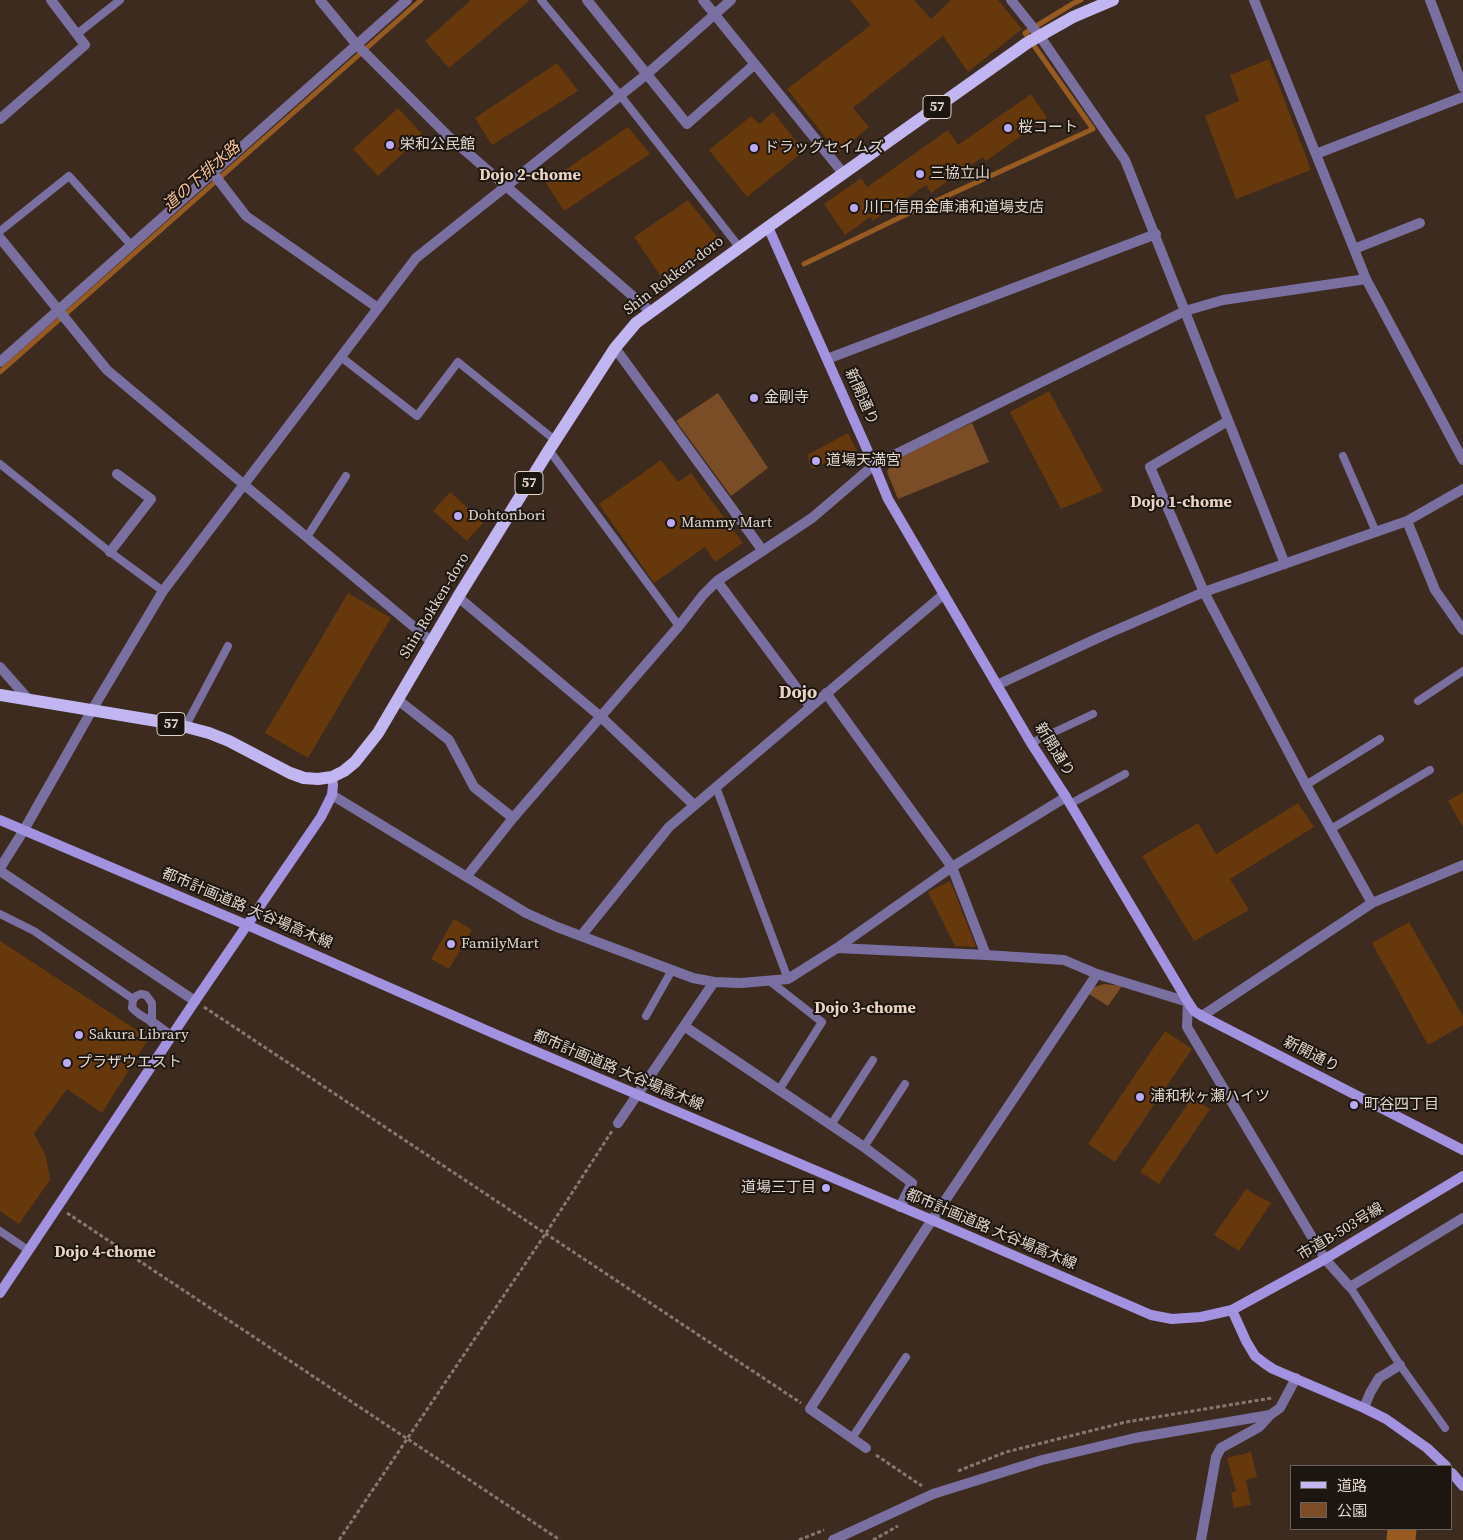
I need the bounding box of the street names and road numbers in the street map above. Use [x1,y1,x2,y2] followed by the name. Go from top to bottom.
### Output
[923,95,951,118] road number: 57
[621,233,727,319] street label: Shin Rokken-doro
[841,366,881,428] street label: 新開通り
[515,472,543,494] road number: 57
[396,550,474,662] street label: Shin Rokken-doro
[157,712,185,736] road number: 57
[1030,720,1078,780] street label: 新開通り
[159,865,335,953] street label: 都市計画道路 大谷場高木線
[530,1027,706,1115] street label: 都市計画道路 大谷場高木線
[1280,1033,1342,1077] street label: 新開通り
[903,1186,1079,1274] street label: 都市計画道路 大谷場高木線
[1295,1199,1387,1265] street label: 市道B-503号線

